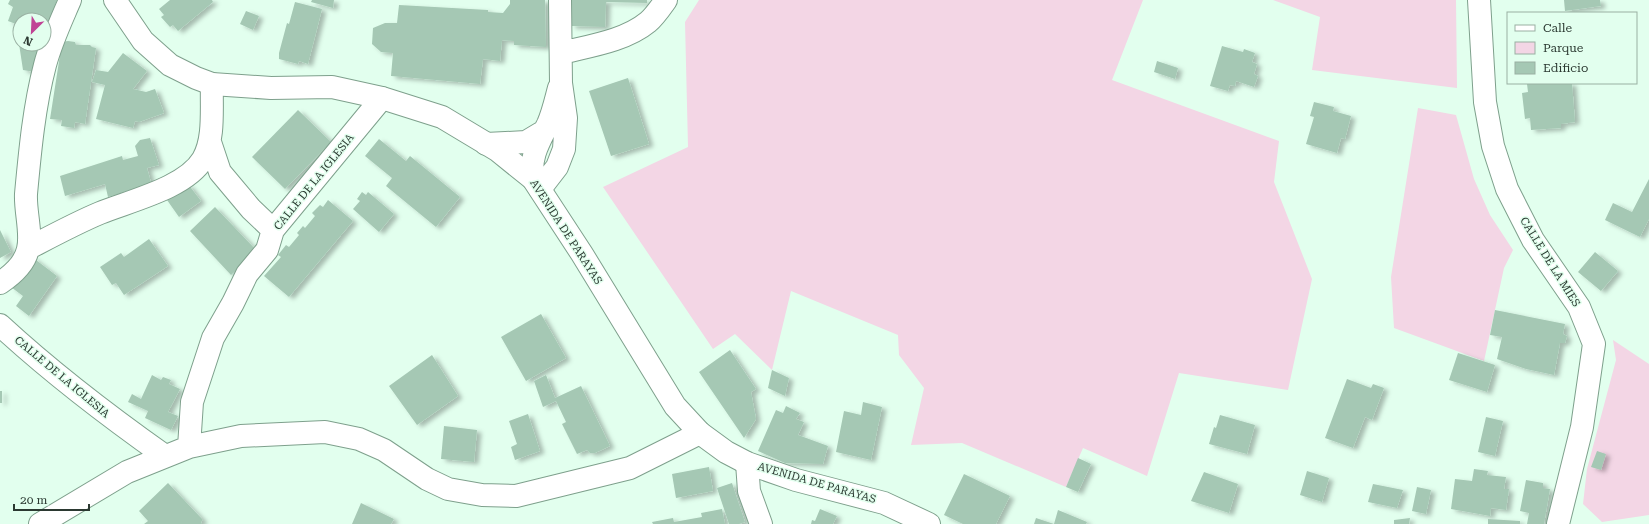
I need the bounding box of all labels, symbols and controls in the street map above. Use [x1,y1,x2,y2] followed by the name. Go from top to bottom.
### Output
[12,12,52,52] north arrow
[1507,12,1637,84] legend
[1543,21,1573,35] text: Calle
[21,33,35,48] text: N
[1543,41,1584,55] text: Parque
[1543,61,1588,75] text: Edificio
[271,131,357,233] street label: CALLE DE LA IGLESIA
[527,177,605,287] street label: AVENIDA DE PARAYAS
[1517,215,1583,309] street label: CALLE DE LA MIES
[12,333,112,421] street label: CALLE DE LA IGLESIA
[756,460,878,506] street label: AVENIDA DE PARAYAS
[14,486,89,512] scale bar
[20,493,47,507] text: 20 m

